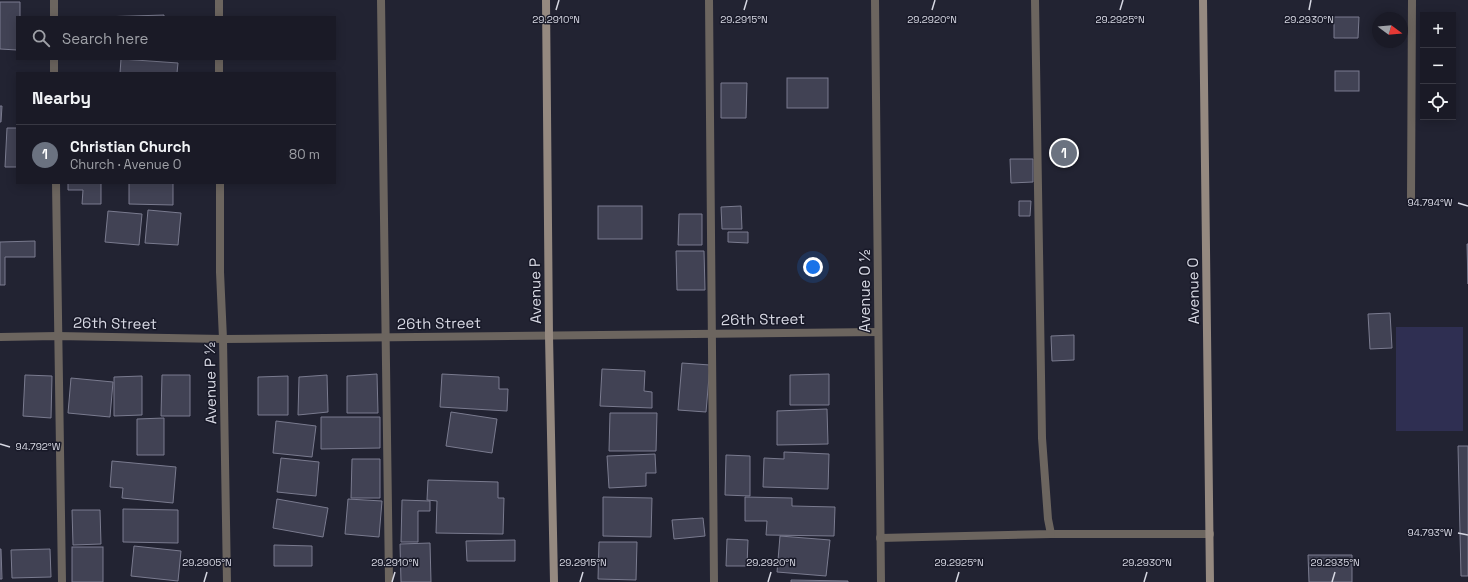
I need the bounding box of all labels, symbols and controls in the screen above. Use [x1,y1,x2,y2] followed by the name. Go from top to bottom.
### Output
[1372,12,1408,48] north arrow
[1420,12,1456,120] map controls
[1420,12,1456,48] button: +
[532,13,580,26] text: 29.2910°N
[720,13,768,26] text: 29.2915°N
[907,13,957,26] text: 29.2920°N
[1095,13,1145,26] text: 29.2925°N
[1284,13,1334,26] text: 29.2930°N
[16,16,336,60] search box
[30,27,52,49] icon: search
[62,29,148,48] text: Search here
[1420,48,1456,84] button: −
[1420,84,1456,120] button: locate
[32,87,91,109] text: Nearby
[70,137,191,156] text: Christian Church
[1051,138,1077,168] pin: 1
[42,146,48,163] text: 1
[289,146,320,163] text: 80 m
[70,156,181,173] text: Church · Avenue O
[1407,196,1453,209] text: 94.794°W
[855,249,874,333] street label: Avenue O ½
[803,257,823,277] your location
[1183,257,1203,325] street label: Avenue O
[525,258,545,324] street label: Avenue P
[721,309,805,329] street label: 26th Street
[73,313,157,333] street label: 26th Street
[397,313,481,333] street label: 26th Street
[200,342,220,424] street label: Avenue P ½
[16,440,61,453] text: 94.792°W
[1408,526,1453,539] text: 94.793°W
[182,556,232,569] text: 29.2905°N
[371,556,419,569] text: 29.2910°N
[559,556,607,569] text: 29.2915°N
[746,556,796,569] text: 29.2920°N
[934,556,984,569] text: 29.2925°N
[1122,556,1172,569] text: 29.2930°N
[1310,556,1360,569] text: 29.2935°N

